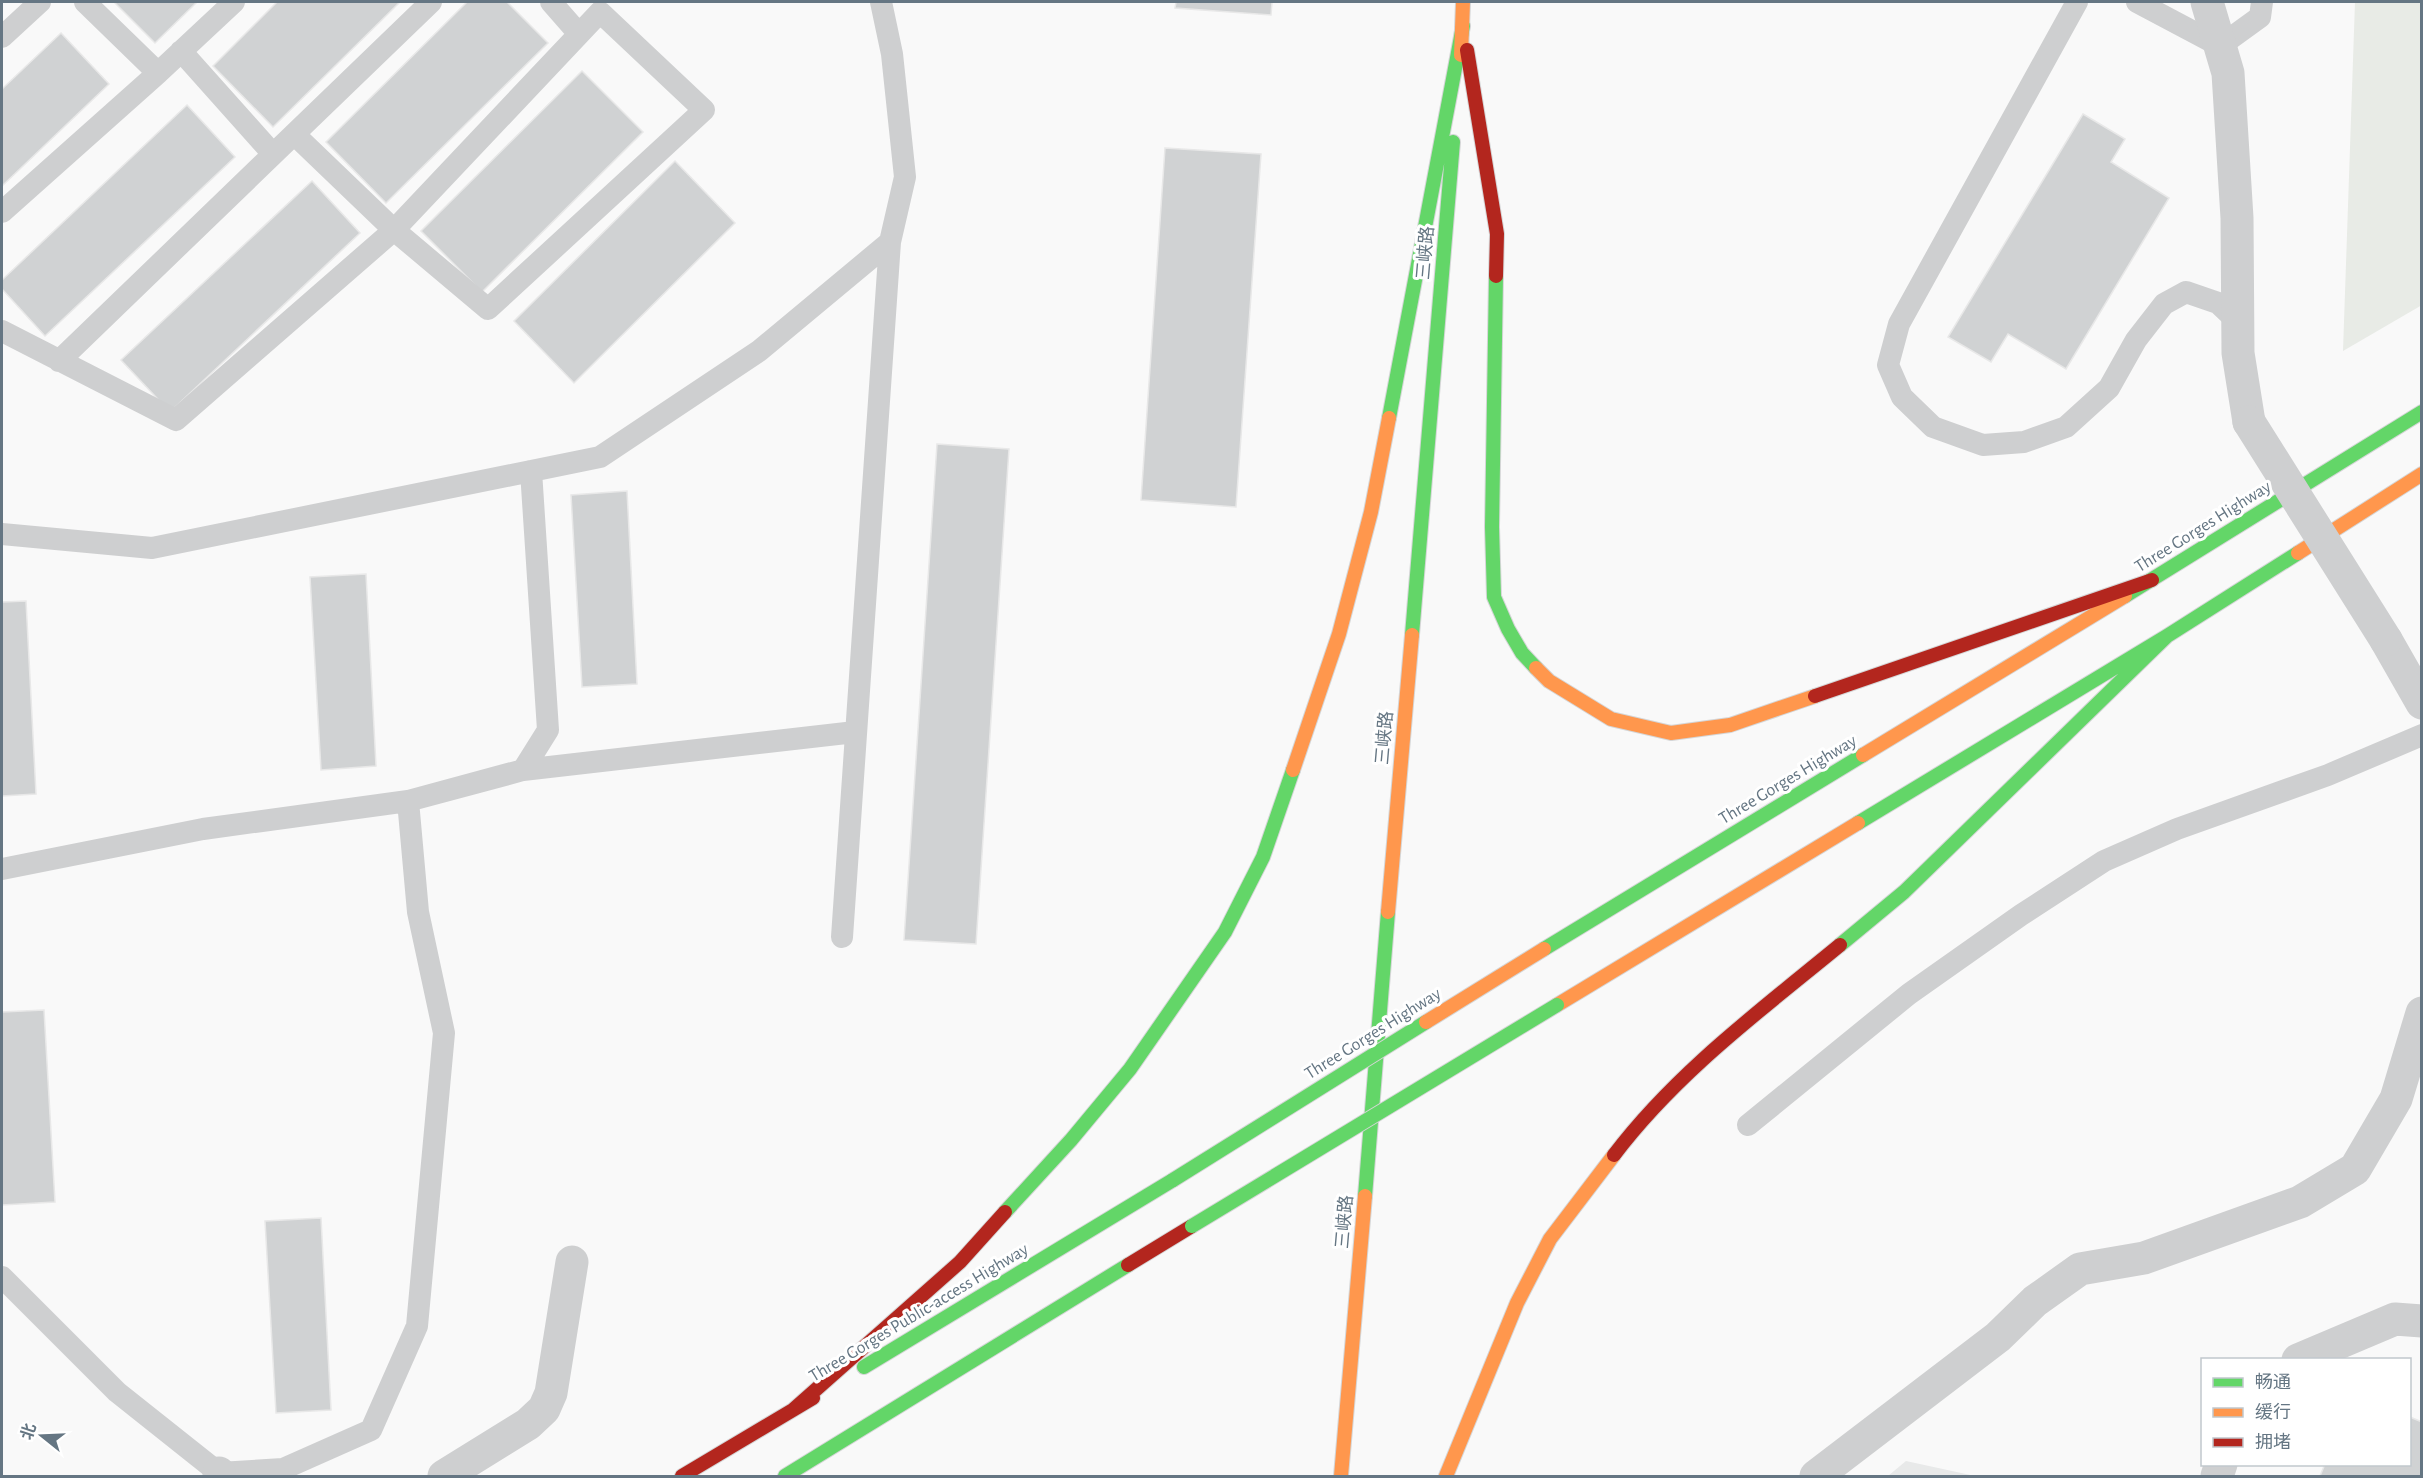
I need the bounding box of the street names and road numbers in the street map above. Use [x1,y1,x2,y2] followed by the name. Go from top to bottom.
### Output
[1413,225,1437,281] street label: 三峡路
[2132,478,2275,576] street label: Three Gorges Highway
[1372,710,1396,766] street label: 三峡路
[1716,732,1860,828] street label: Three Gorges Highway
[1302,985,1445,1083] street label: Three Gorges Highway
[1332,1194,1356,1250] street label: 三峡路
[806,1240,1032,1386] street label: Three Gorges Public-access Highway

